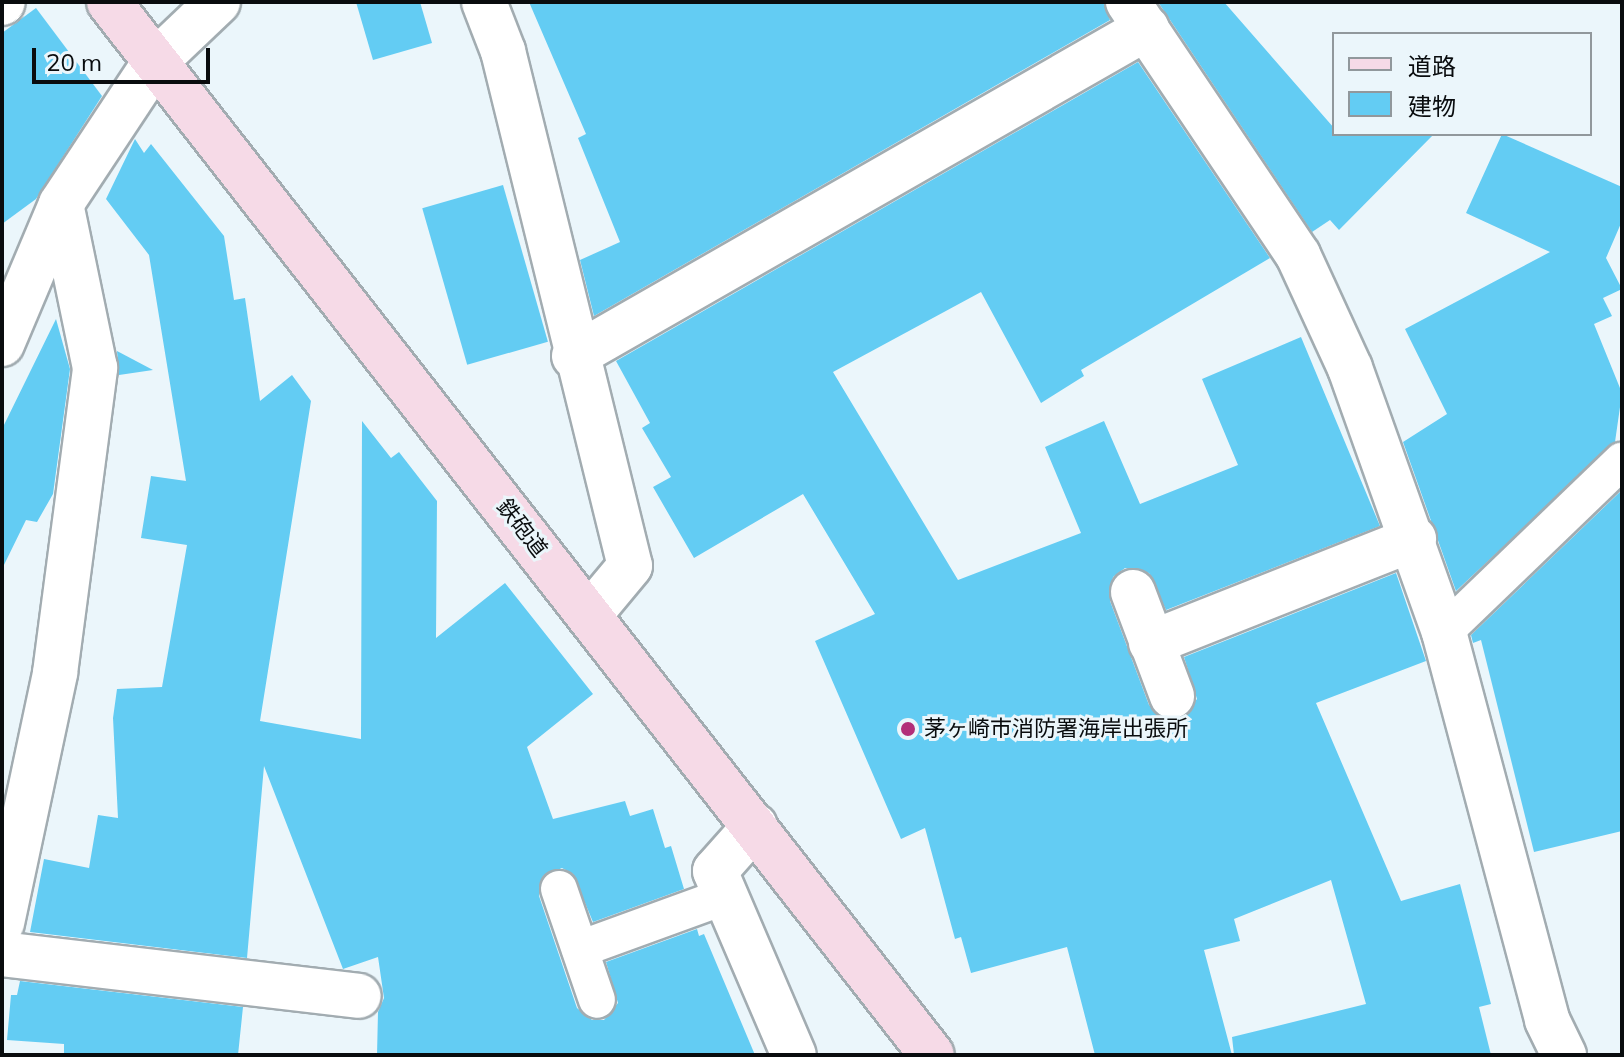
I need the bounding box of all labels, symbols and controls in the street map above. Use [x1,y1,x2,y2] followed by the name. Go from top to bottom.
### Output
[36,32,214,82] scale bar
[1332,32,1592,136] legend
[46,47,102,77] text: 20 m
[1408,51,1456,81] text: 道路
[1408,91,1456,121] text: 建物
[491,494,553,562] street label: 鉄砲道
[924,716,1188,742] place label: 茅ヶ崎市消防署海岸出張所
[899,720,917,738] marker: 茅ヶ崎市消防署海岸出張所

